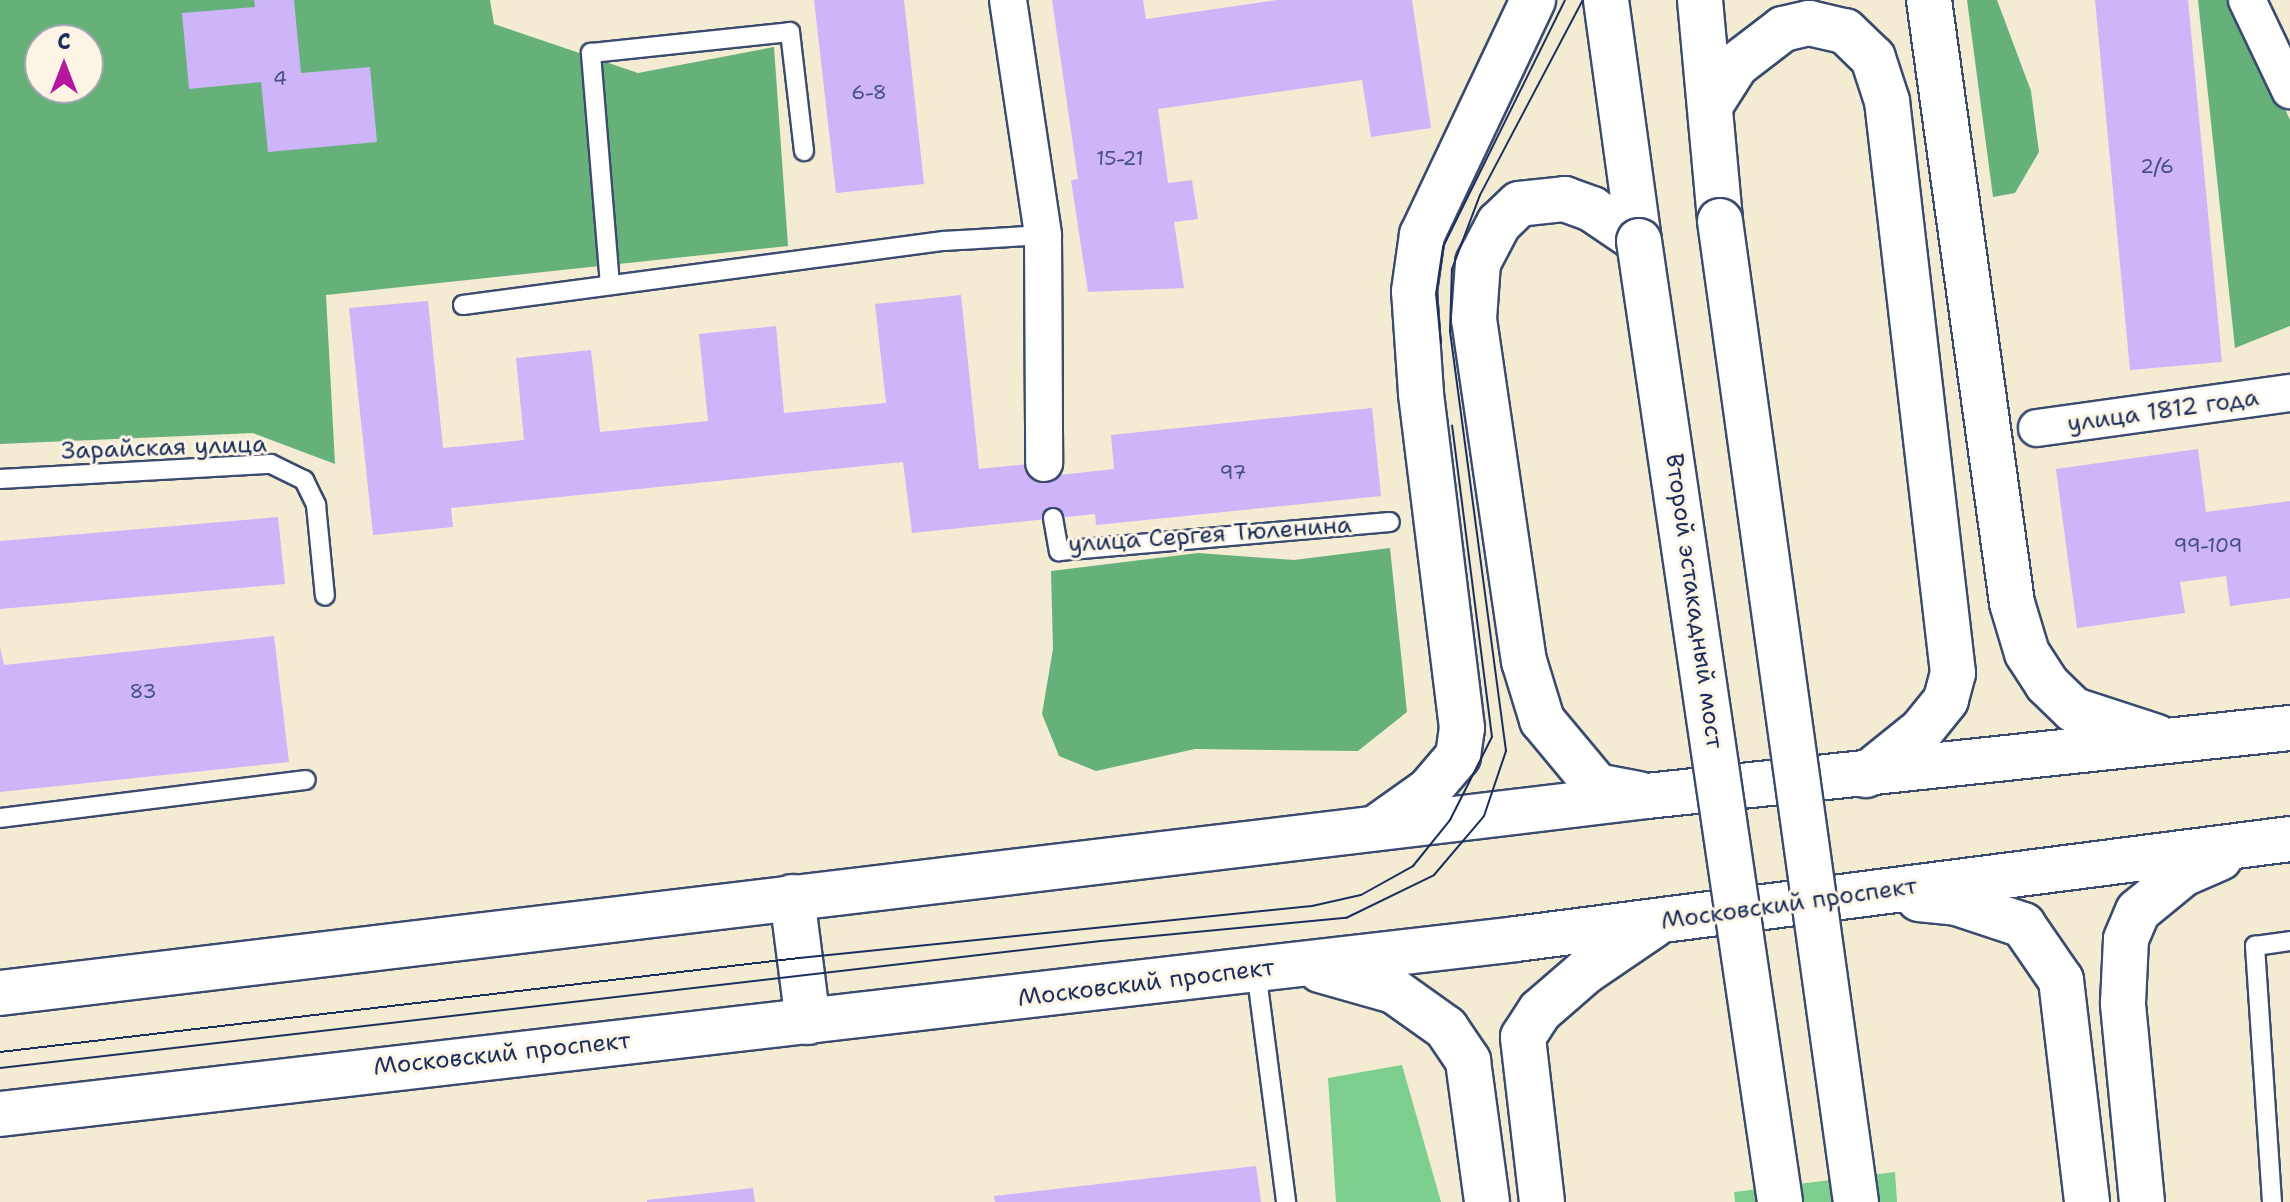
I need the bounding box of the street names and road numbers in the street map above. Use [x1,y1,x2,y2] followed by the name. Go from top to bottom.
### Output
[2065,383,2261,439] street label: улица 1812 года
[61,430,267,466] street label: Зарайская улица
[1659,452,1729,750] street label: Второй эстакадный мост
[1067,511,1353,559] street label: улица Сергея Тюленина
[1659,872,1919,936] street label: Московский проспект
[1016,953,1276,1013] street label: Московский проспект
[372,1026,632,1082] street label: Московский проспект

